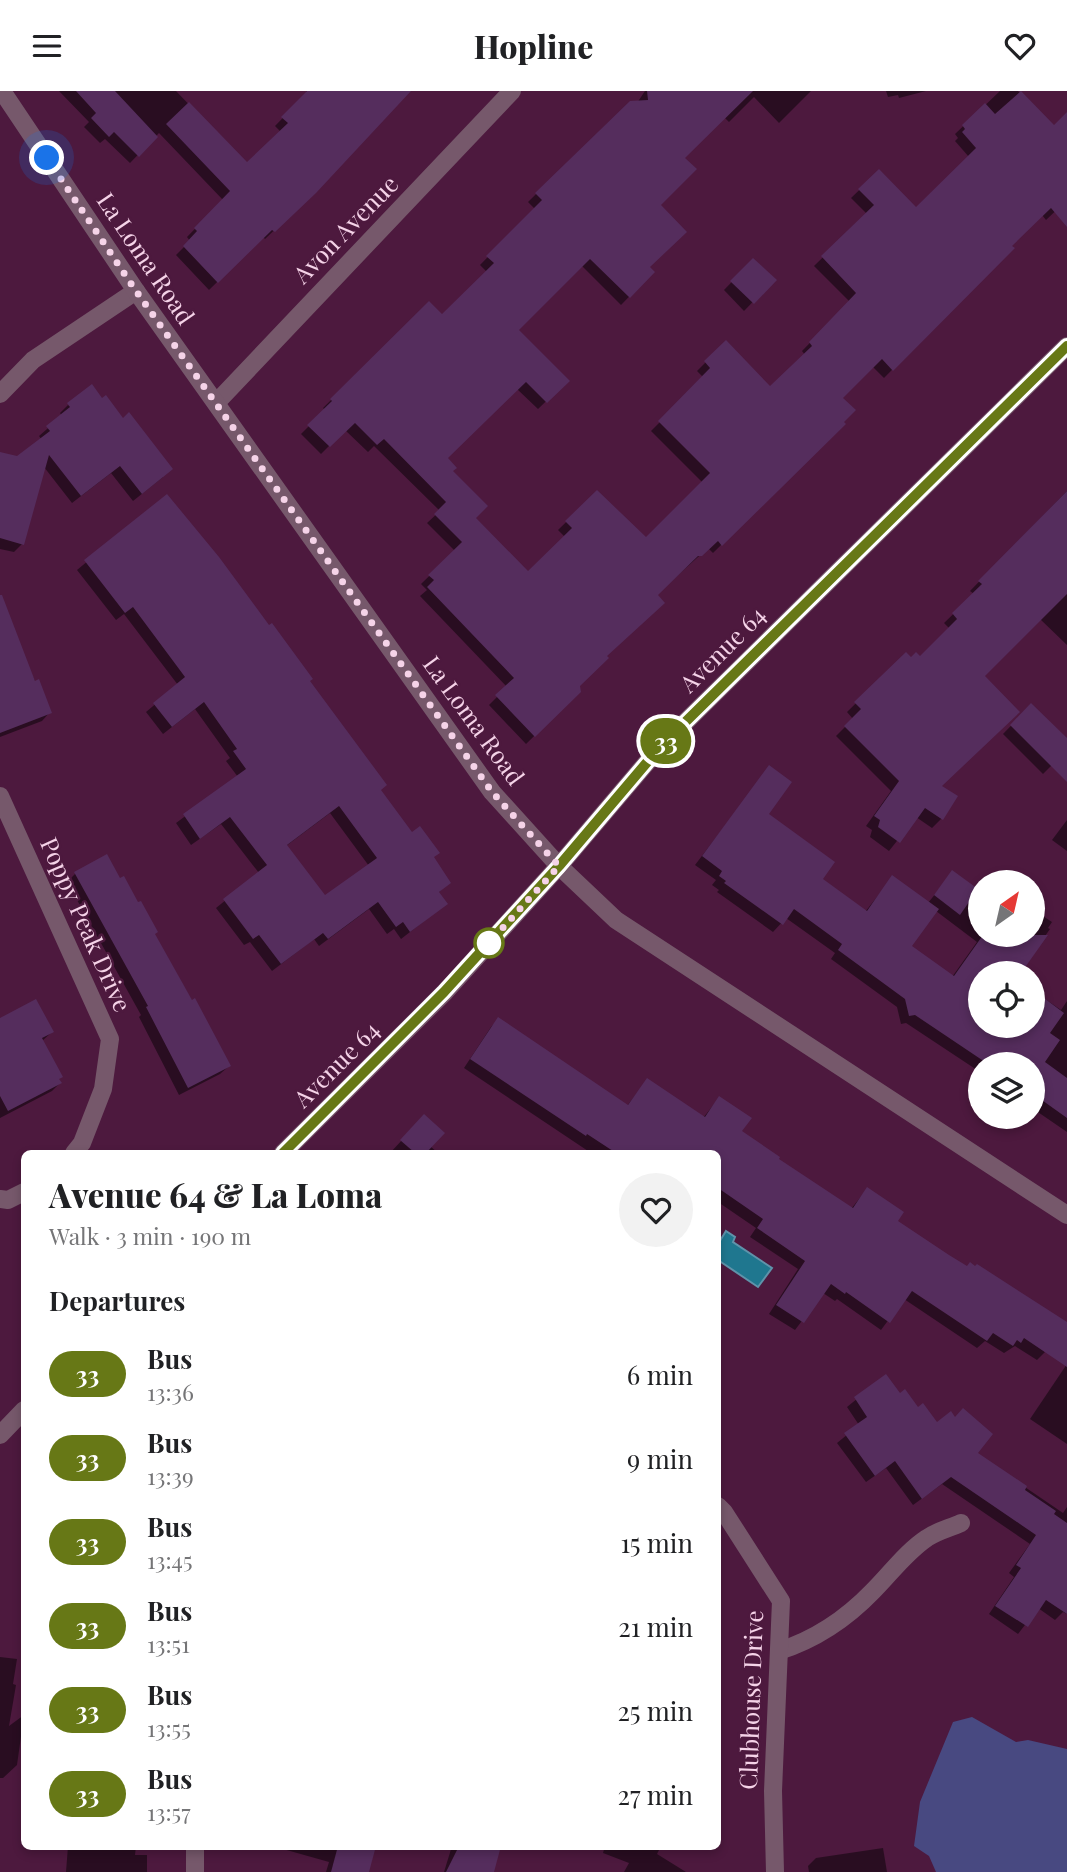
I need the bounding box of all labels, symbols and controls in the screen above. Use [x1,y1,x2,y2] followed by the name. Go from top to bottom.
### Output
[474,24,593,67] text: Hopline
[28,27,66,65] icon: menu
[1001,27,1039,65] icon: heart
[29,140,64,175] your location
[284,168,404,290] street label: Avon Avenue
[91,186,203,330] street label: La Loma Road
[671,599,772,699] street label: Avenue 64
[417,649,532,791] street label: La Loma Road
[634,718,698,764] line badge: 33
[654,725,678,757] text: 33
[34,832,140,1016] street label: Poppy Peak Drive
[968,870,1045,947] north arrow
[968,870,1045,1129] map controls
[474,928,504,958] unlabelled marker
[968,961,1045,1038] button: locate
[285,1014,386,1114] street label: Avenue 64
[968,1052,1045,1129] button: layers
[49,1172,382,1216] text: Avenue 64 & La Loma
[619,1173,693,1247] button: heart
[49,1220,251,1251] text: Walk · 3 min · 190 m
[49,1283,185,1318] text: Departures
[147,1341,192,1376] text: Bus
[627,1357,693,1392] text: 6 min
[76,1358,99,1390] text: 33
[147,1376,194,1407] text: 13:36
[147,1425,192,1460] text: Bus
[627,1441,693,1476] text: 9 min
[76,1442,99,1474] text: 33
[147,1460,194,1491] text: 13:39
[147,1509,192,1544] text: Bus
[621,1525,693,1560] text: 15 min
[76,1526,99,1558] text: 33
[147,1544,193,1575] text: 13:45
[147,1593,192,1628] text: Bus
[618,1609,693,1644] text: 21 min
[76,1610,99,1642] text: 33
[731,1610,769,1790] street label: Clubhouse Drive
[147,1628,190,1659] text: 13:51
[147,1677,192,1712] text: Bus
[617,1693,693,1728] text: 25 min
[76,1694,99,1726] text: 33
[147,1712,191,1743] text: 13:55
[147,1761,192,1796] text: Bus
[618,1777,693,1812] text: 27 min
[76,1778,99,1810] text: 33
[147,1796,191,1827] text: 13:57

